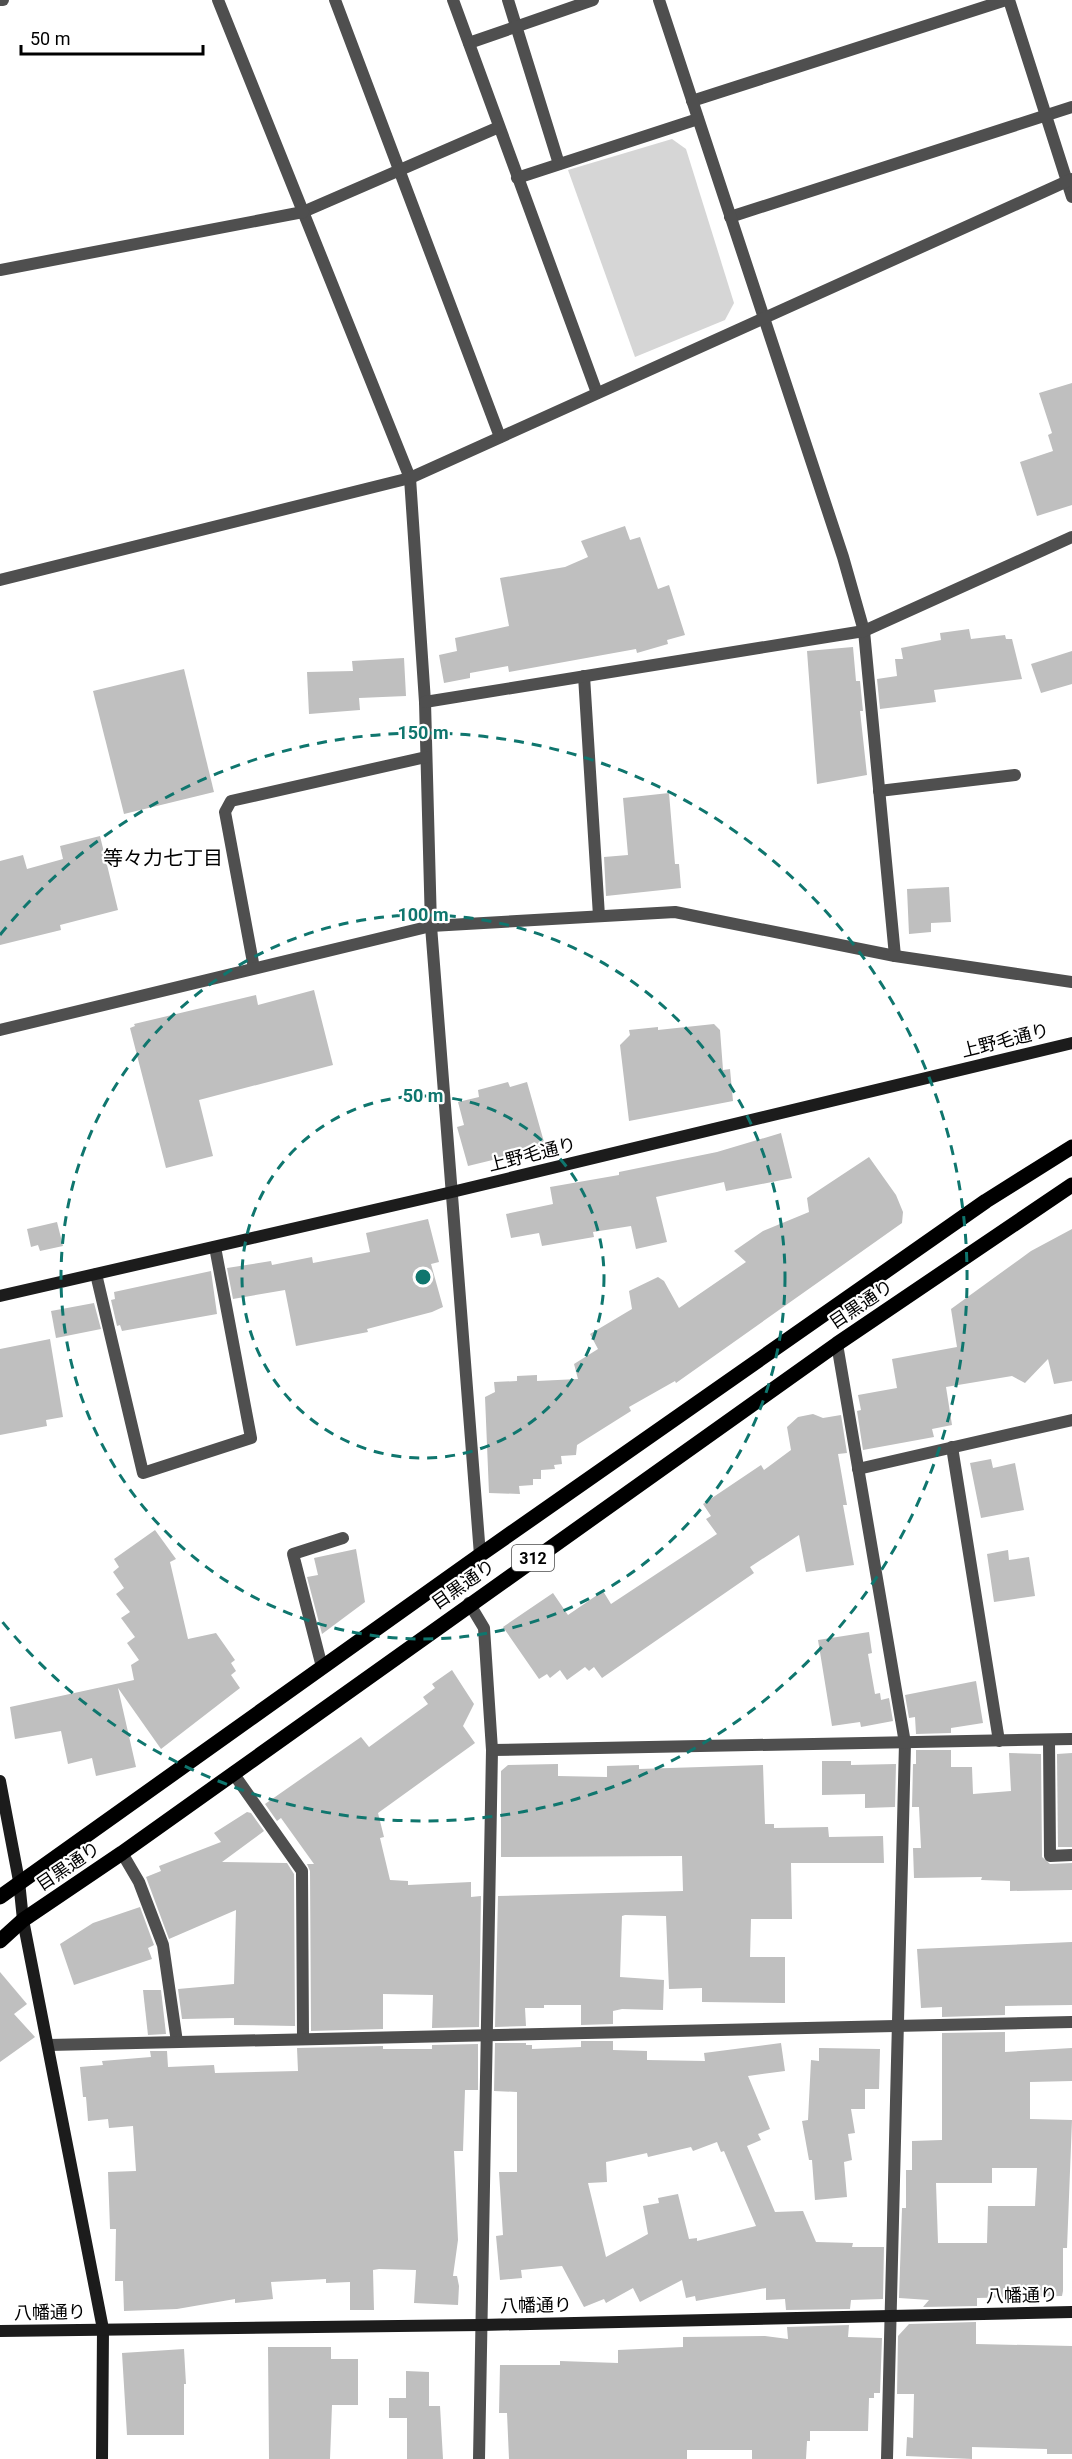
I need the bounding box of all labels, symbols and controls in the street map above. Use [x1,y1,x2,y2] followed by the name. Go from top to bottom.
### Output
[21,18,202,56] scale bar
[30,28,70,49] text: 50 m
[397,722,449,743] text: 150 m
[103,846,223,870] district label: 等々力七丁目
[397,904,449,925] text: 100 m
[959,1019,1051,1061] street label: 上野毛通り
[403,1085,443,1106] text: 50 m
[486,1133,578,1175] street label: 上野毛通り
[413,1267,433,1287] centre of rings
[825,1275,897,1333] street label: 目黒通り
[512,1545,554,1571] road number: 312
[427,1555,499,1613] street label: 目黒通り
[32,1837,104,1895] street label: 目黒通り
[986,2284,1058,2306] street label: 八幡通り
[500,2294,572,2316] street label: 八幡通り
[14,2301,86,2323] street label: 八幡通り

